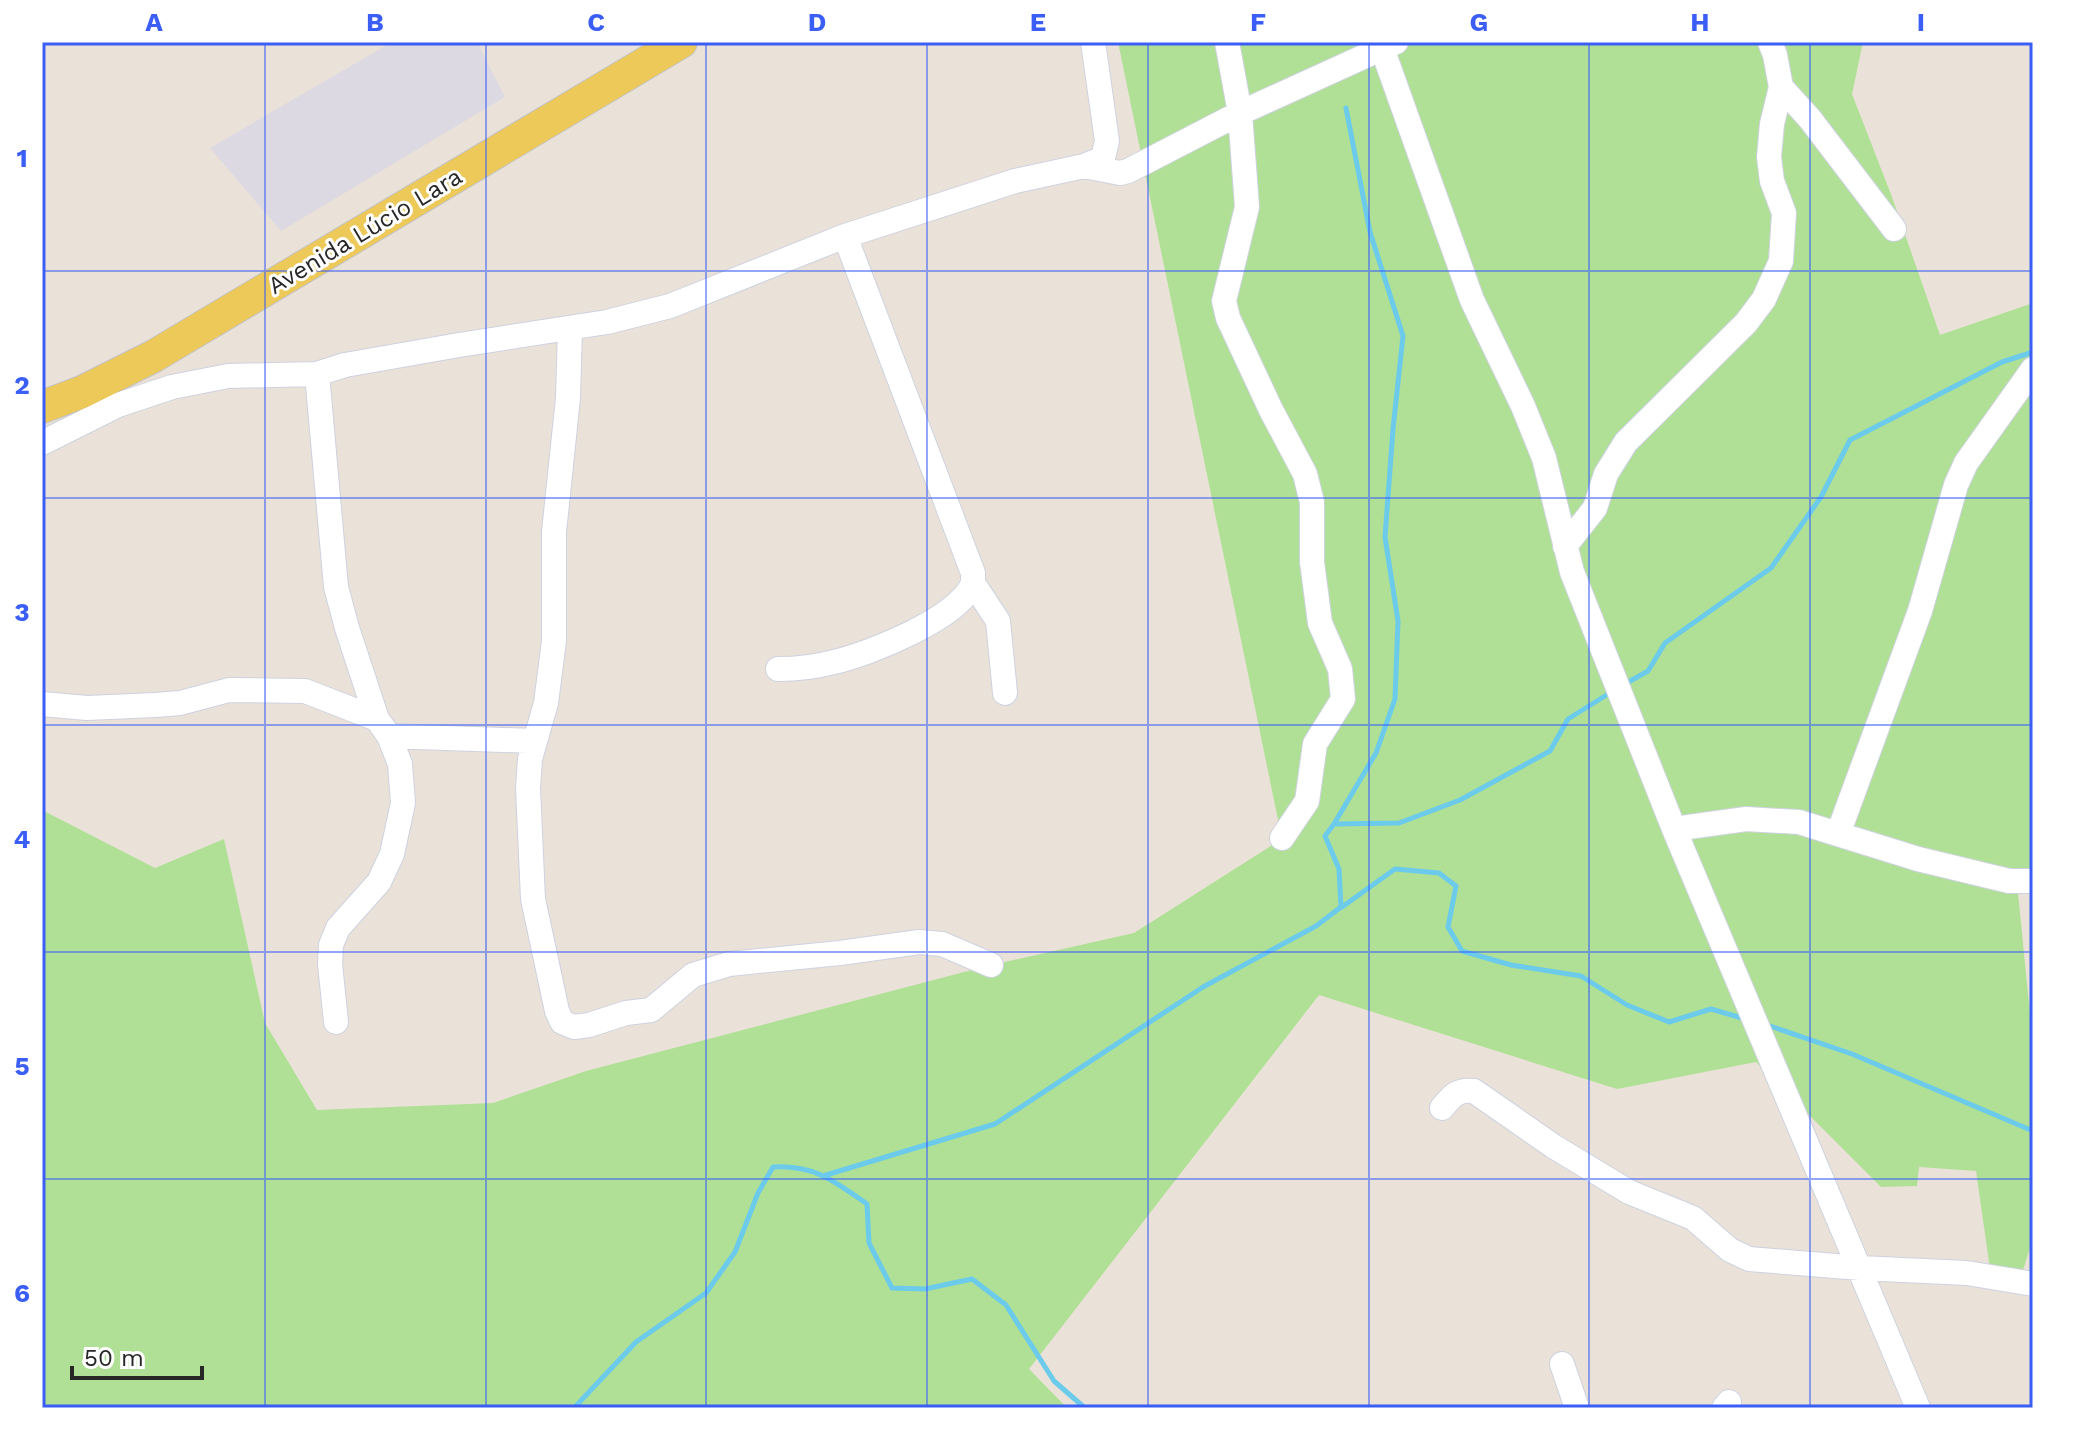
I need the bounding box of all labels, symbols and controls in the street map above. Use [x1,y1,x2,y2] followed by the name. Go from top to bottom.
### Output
[145,7,163,37] text: A
[366,7,384,37] text: B
[587,7,605,37] text: C
[808,7,826,37] text: D
[1030,7,1046,37] text: E
[1250,7,1266,37] text: F
[1470,7,1488,37] text: G
[1690,7,1710,37] text: H
[1917,7,1925,37] text: I
[16,143,28,173] text: 1
[263,162,467,300] street label: Avenida Lúcio Lara
[14,370,30,400] text: 2
[14,597,30,627] text: 3
[14,824,31,854] text: 4
[14,1051,30,1081] text: 5
[14,1278,30,1308] text: 6
[72,1330,202,1380] scale bar
[84,1344,144,1372] text: 50 m

